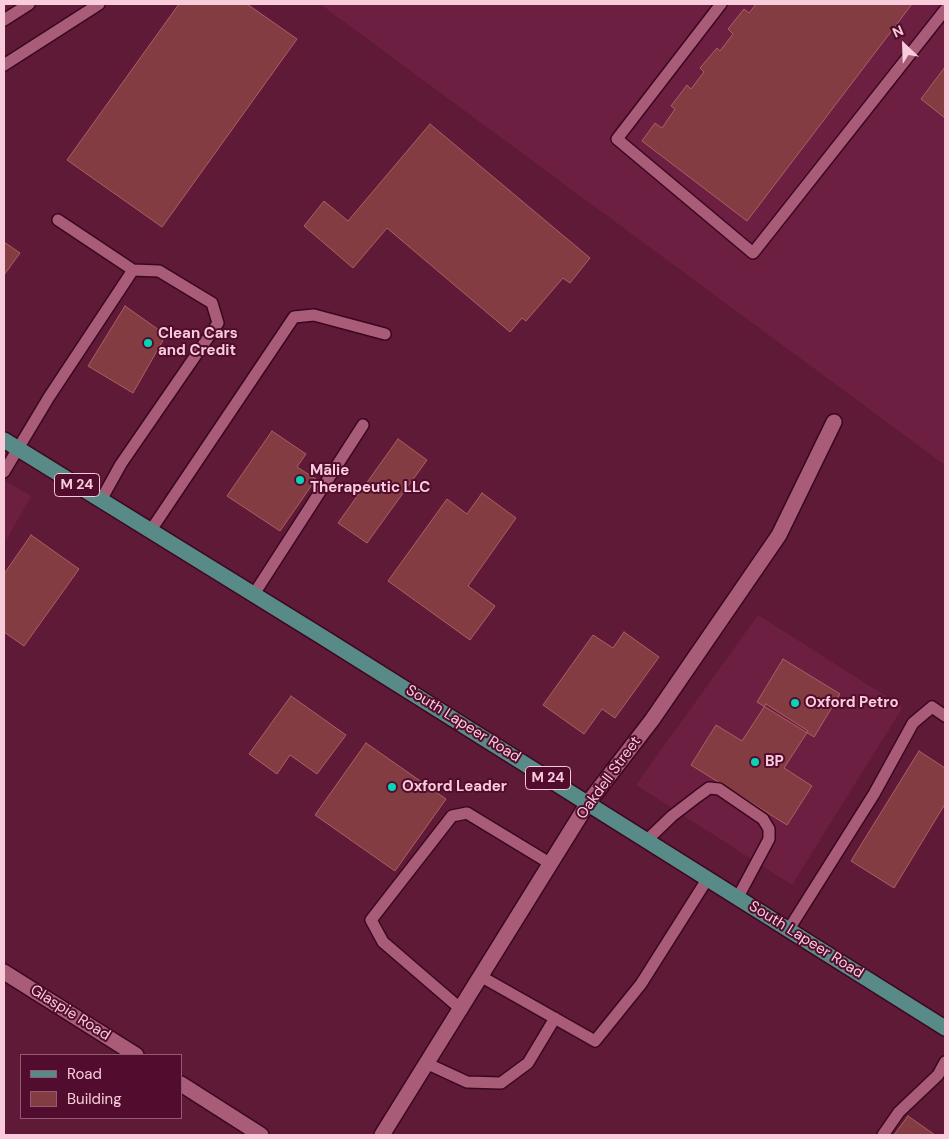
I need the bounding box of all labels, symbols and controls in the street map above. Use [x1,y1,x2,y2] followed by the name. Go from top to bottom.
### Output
[879,20,929,70] north arrow
[890,21,906,42] text: N
[158,325,238,360] place label: Clean Cars and Credit
[142,337,154,349] marker: Clean Cars and Credit
[310,462,430,497] place label: Mālie Therapeutic LLC
[54,474,100,496] road number: M 24
[294,474,306,486] marker: Mālie Therapeutic LLC
[402,681,524,767] street label: South Lapeer Road
[805,694,899,712] place label: Oxford Petro
[789,697,801,709] marker: Oxford Petro
[573,733,645,823] street label: Oakdell Street
[765,753,784,771] place label: BP
[749,756,761,768] marker: BP
[526,766,570,790] road number: M 24
[402,778,507,796] place label: Oxford Leader
[386,781,398,793] marker: Oxford Leader
[745,897,867,983] street label: South Lapeer Road
[27,981,113,1045] street label: Glaspie Road
[20,1054,182,1119] legend
[67,1064,102,1084] text: Road
[67,1089,122,1109] text: Building

